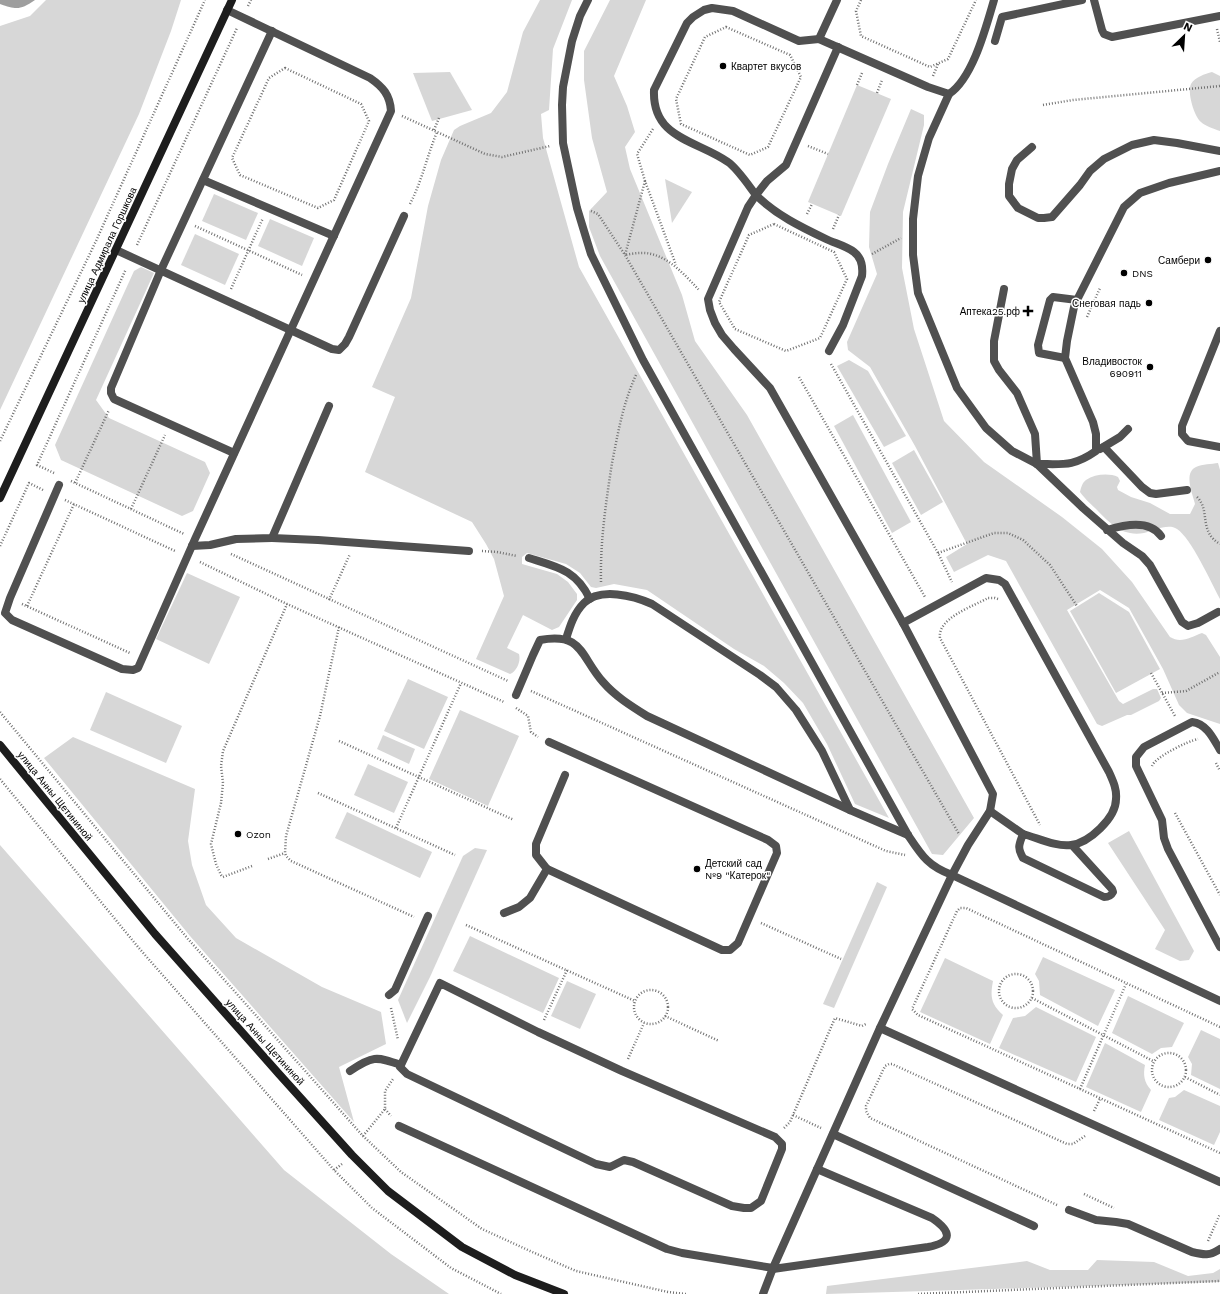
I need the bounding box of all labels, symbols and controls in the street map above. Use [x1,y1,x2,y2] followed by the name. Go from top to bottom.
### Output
[1164,16,1204,56] north arrow
[1182,20,1194,35] text: N
[718,61,728,71] marker: Квартет вкусов
[731,61,801,72] place label: Квартет вкусов
[75,185,139,305] street label: улица Адмирала Горшкова
[1158,255,1200,266] place label: Самбери
[1203,255,1213,265] marker: Самбери
[1119,268,1129,278] marker: DNS
[1132,268,1153,279] place label: DNS
[1072,298,1141,309] place label: Снеговая падь
[1144,298,1154,308] marker: Снеговая падь
[960,306,1020,317] place label: Аптека25.рф
[1023,306,1033,316] marker: Аптека25.рф
[1082,356,1143,379] place label: Владивосток 690911
[1145,362,1155,372] marker: Владивосток 690911
[16,749,94,843] street label: улица Анны Щетининой
[233,829,243,839] marker: Ozon
[246,829,271,840] place label: Ozon
[705,858,770,881] place label: Детский сад №9 "Катерок"
[692,864,702,874] marker: Детский сад №9 "Катерок"
[224,997,306,1087] street label: улица Анны Щетининой

